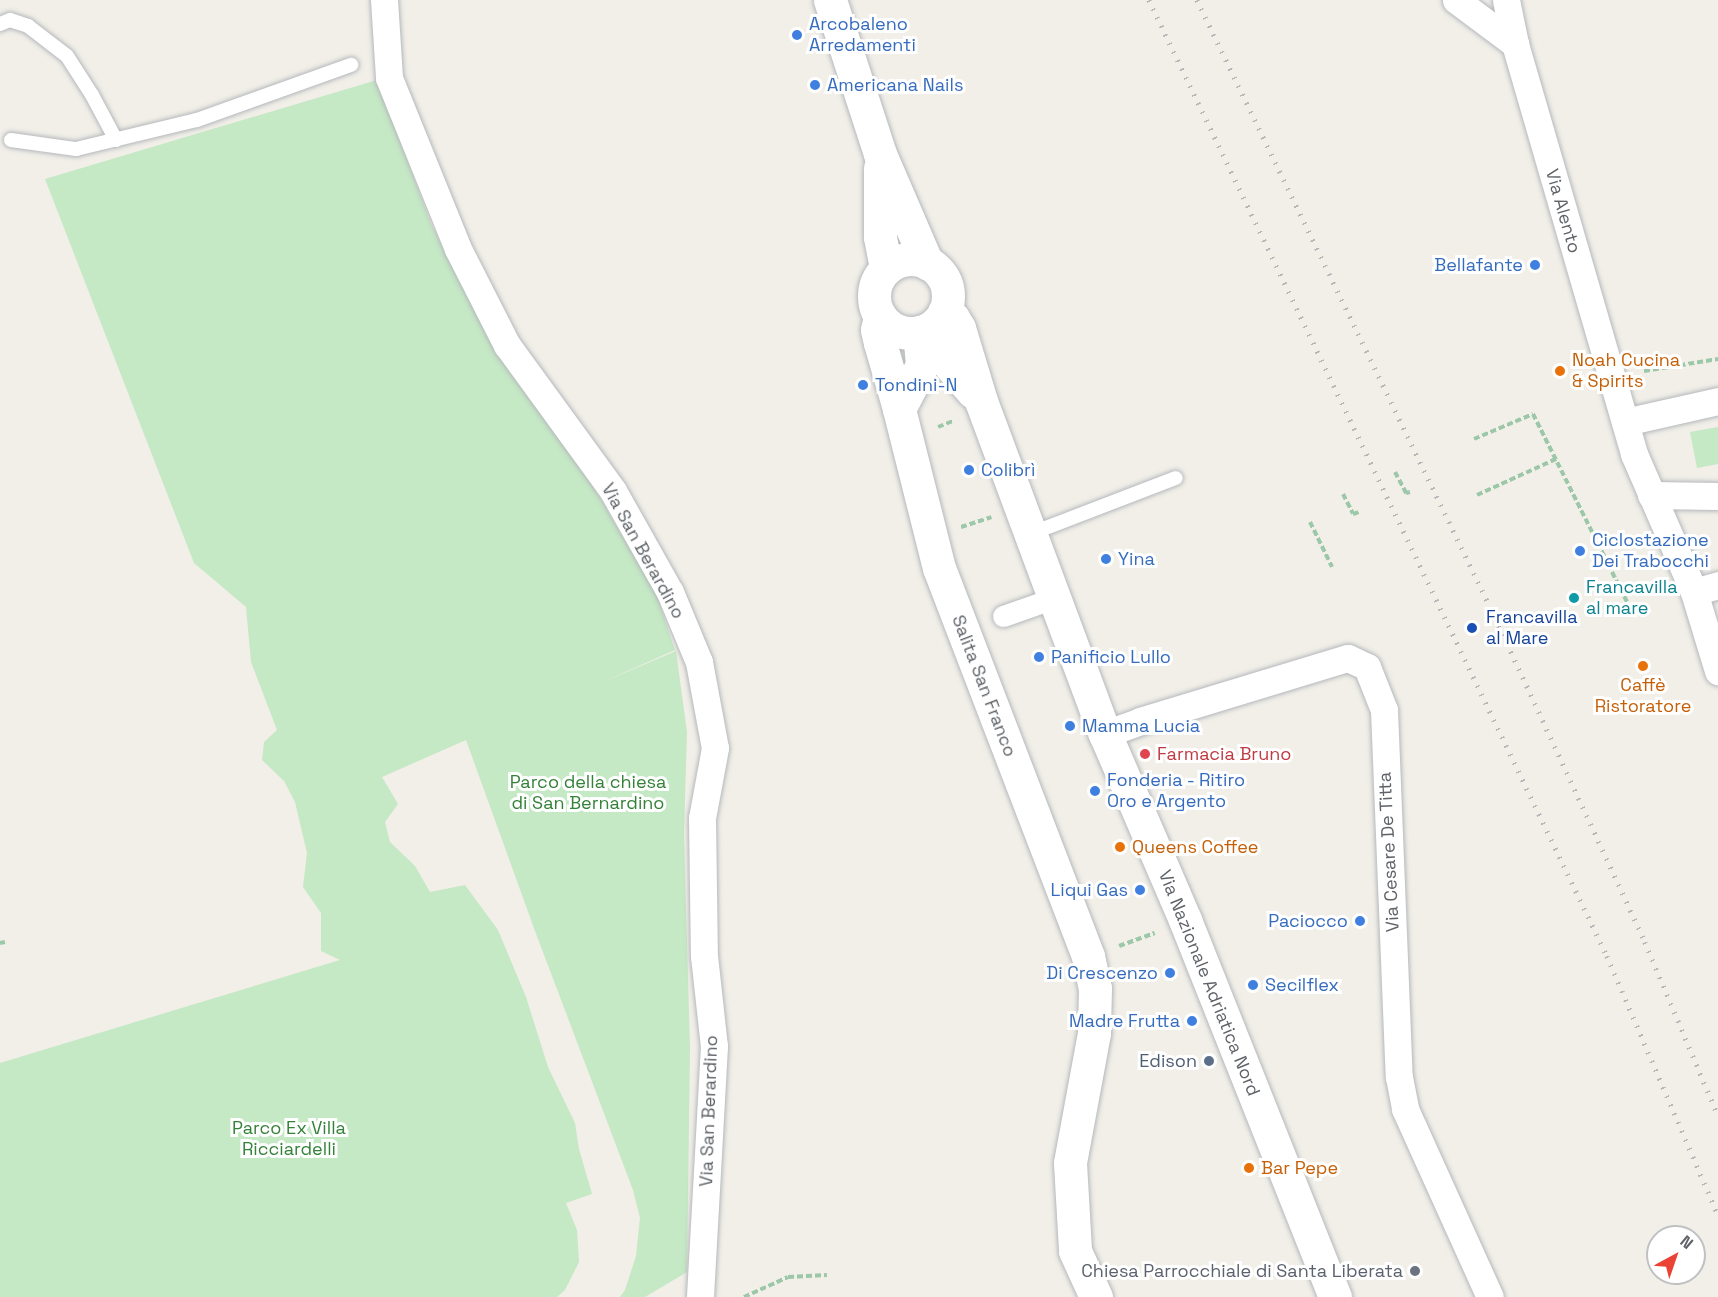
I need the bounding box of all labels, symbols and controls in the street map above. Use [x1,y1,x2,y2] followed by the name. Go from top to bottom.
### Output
[809,14,916,57] place label: Arcobaleno Arredamenti
[790,28,804,42] marker: Arcobaleno Arredamenti
[827,74,963,96] place label: Americana Nails
[808,78,822,92] marker: Americana Nails
[1541,166,1585,256] street label: Via Alento
[1434,254,1523,276] place label: Bellafante
[1528,258,1542,272] marker: Bellafante
[1572,350,1680,392] place label: Noah Cucina & Spirits
[1553,364,1567,378] marker: Noah Cucina & Spirits
[875,374,958,396] place label: Tondini-N
[856,378,870,392] marker: Tondini-N
[981,459,1035,481] place label: Colibrì
[962,463,976,477] marker: Colibrì
[597,479,689,623] street label: Via San Berardino
[1592,530,1709,572] place label: Ciclostazione Dei Trabocchi
[1573,544,1587,558] marker: Ciclostazione Dei Trabocchi
[1118,548,1155,570] place label: Yina
[1099,552,1113,566] marker: Yina
[1586,577,1678,620] place label: Francavilla al mare
[1567,591,1581,605] marker: Francavilla al mare
[1486,607,1578,650] place label: Francavilla al Mare
[947,612,1021,760] street label: Salita San Franco
[1463,619,1481,637] marker: Francavilla al Mare
[1051,646,1171,668] place label: Panificio Lullo
[1032,650,1046,664] marker: Panificio Lullo
[1636,659,1650,673] marker: Caffè Ristoratore
[1595,675,1691,718] place label: Caffè Ristoratore
[1082,715,1200,737] place label: Mamma Lucia
[1063,719,1077,733] marker: Mamma Lucia
[1157,743,1291,765] place label: Farmacia Bruno
[1138,747,1152,761] marker: Farmacia Bruno
[1107,770,1246,812] place label: Fonderia - Ritiro Oro e Argento
[1374,771,1404,933] street label: Via Cesare De Titta
[510,772,666,814] park label: Parco della chiesa di San Bernardino
[1088,784,1102,798] marker: Fonderia - Ritiro Oro e Argento
[1132,836,1258,858] place label: Queens Coffee
[1113,840,1127,854] marker: Queens Coffee
[1154,867,1264,1099] street label: Via Nazionale Adriatica Nord
[1050,879,1128,901] place label: Liqui Gas
[1133,883,1147,897] marker: Liqui Gas
[1268,910,1348,932] place label: Paciocco
[1353,914,1367,928] marker: Paciocco
[1046,962,1158,984] place label: Di Crescenzo
[1163,966,1177,980] marker: Di Crescenzo
[1265,974,1339,996] place label: Secilflex
[1246,978,1260,992] marker: Secilflex
[1069,1010,1180,1032] place label: Madre Frutta
[1185,1014,1199,1028] marker: Madre Frutta
[696,1035,722,1187] street label: Via San Berardino
[1139,1050,1197,1072] place label: Edison
[1202,1054,1216,1068] marker: Edison
[232,1118,346,1160] park label: Parco Ex Villa Ricciardelli
[1261,1157,1338,1179] place label: Bar Pepe
[1242,1161,1256,1175] marker: Bar Pepe
[1646,1225,1706,1285] north arrow
[1676,1231,1697,1254] text: N
[1081,1260,1403,1282] place label: Chiesa Parrocchiale di Santa Liberata
[1408,1264,1422,1278] marker: Chiesa Parrocchiale di Santa Liberata

